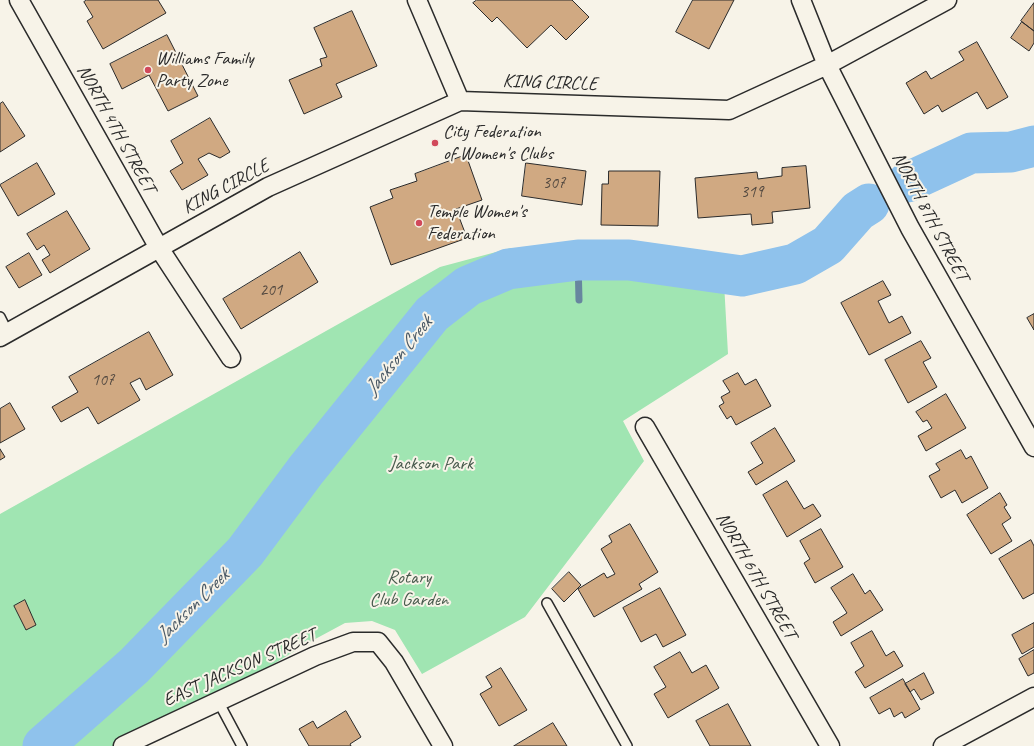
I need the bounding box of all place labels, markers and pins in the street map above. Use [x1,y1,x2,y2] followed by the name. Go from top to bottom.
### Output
[156,48,254,92] place label: Williams Family Party Zone
[143,65,153,75] marker: Williams Family Party Zone
[443,121,553,165] place label: City Federation of Women's Clubs
[430,138,440,148] marker: City Federation of Women's Clubs
[427,201,526,245] place label: Temple Women's Federation
[414,218,424,228] marker: Temple Women's Federation

